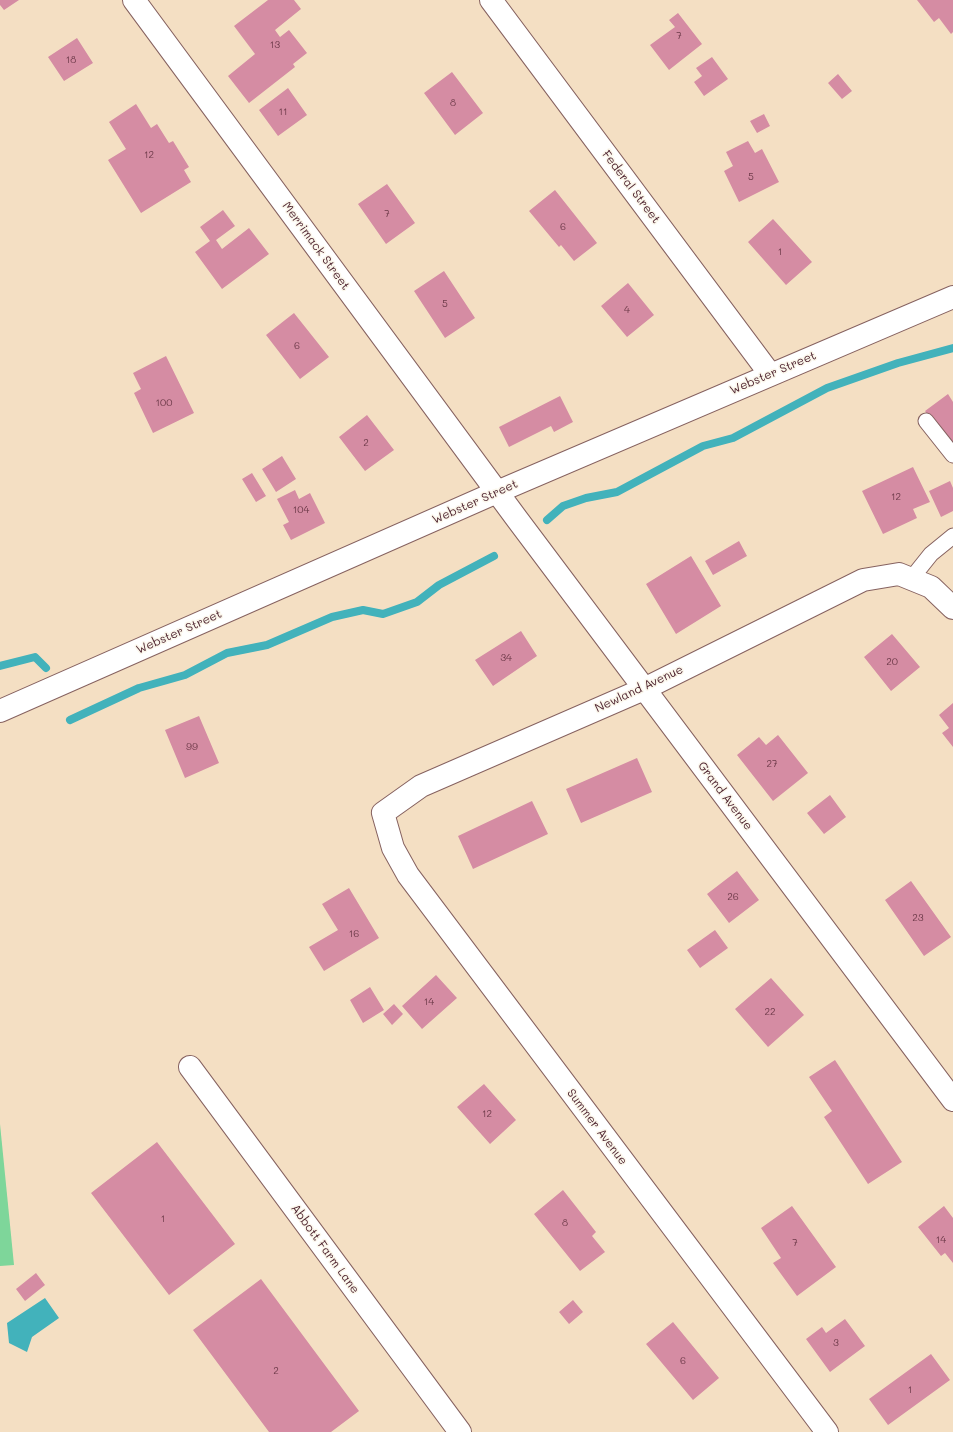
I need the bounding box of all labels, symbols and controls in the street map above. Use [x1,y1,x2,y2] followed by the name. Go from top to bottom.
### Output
[676,30,682,42] house number: 7
[270,39,280,51] house number: 13
[66,54,76,66] house number: 18
[450,97,456,109] house number: 8
[279,106,287,118] house number: 11
[599,148,663,226] street label: Federal Street
[144,149,154,161] house number: 12
[748,171,754,183] house number: 5
[279,199,353,293] street label: Merrimack Street
[384,208,390,220] house number: 7
[560,221,566,233] house number: 6
[778,246,782,258] house number: 1
[442,298,448,310] house number: 5
[624,304,630,316] house number: 4
[294,340,300,352] house number: 6
[728,348,818,398] street label: Webster Street
[156,397,172,409] house number: 100
[363,437,369,449] house number: 2
[430,477,520,527] street label: Webster Street
[891,491,901,503] house number: 12
[293,504,309,516] house number: 104
[134,607,224,657] street label: Webster Street
[500,652,512,664] house number: 34
[886,656,898,668] house number: 20
[593,662,685,716] street label: Newland Avenue
[186,741,198,753] house number: 99
[766,758,778,770] house number: 27
[695,759,755,833] street label: Grand Avenue
[727,891,739,903] house number: 26
[912,912,924,924] house number: 23
[349,928,359,940] house number: 16
[424,996,434,1008] house number: 14
[764,1006,776,1018] house number: 22
[564,1086,630,1168] street label: Summer Avenue
[482,1108,492,1120] house number: 12
[288,1202,362,1296] street label: Abbott Farm Lane
[161,1213,165,1225] house number: 1
[562,1217,568,1229] house number: 8
[936,1234,946,1246] house number: 14
[792,1237,798,1249] house number: 7
[833,1337,839,1349] house number: 3
[680,1355,686,1367] house number: 6
[273,1365,279,1377] house number: 2
[908,1384,912,1396] house number: 1

